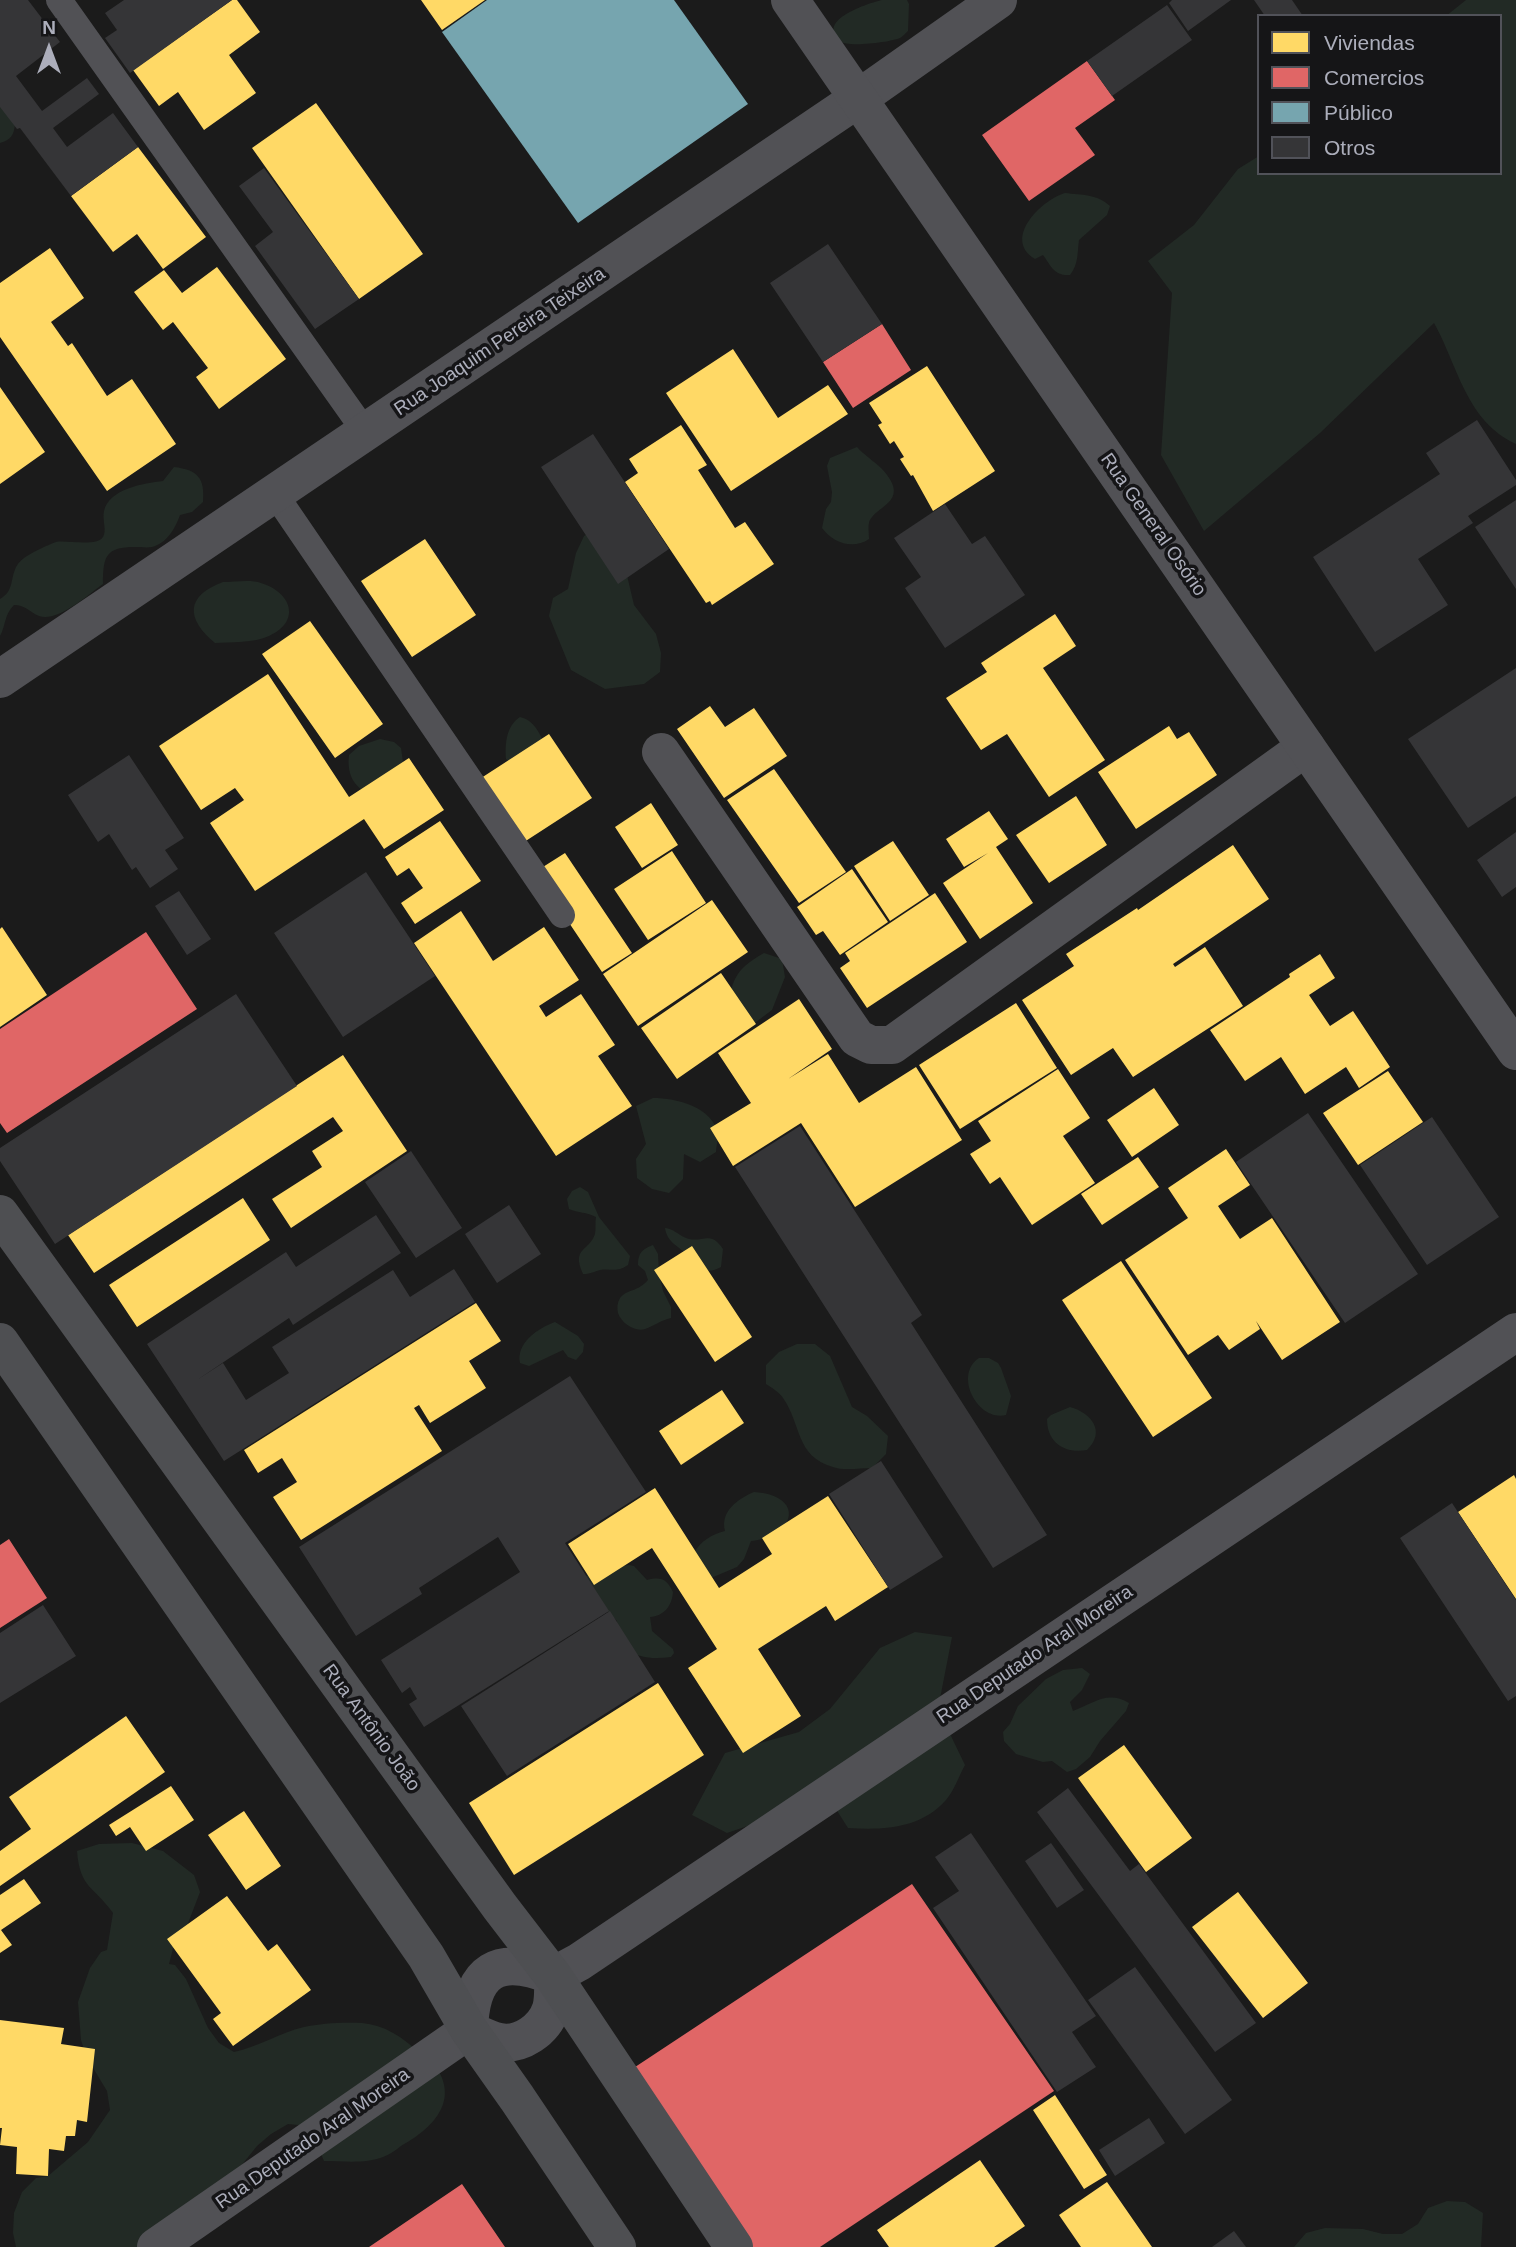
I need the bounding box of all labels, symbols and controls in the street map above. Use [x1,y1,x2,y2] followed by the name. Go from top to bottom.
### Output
[14,14,84,84] north arrow
[1257,14,1502,175] legend
[42,17,56,38] text: N
[1324,31,1415,54] text: Viviendas
[1324,66,1424,89] text: Comercios
[1324,101,1393,124] text: Público
[1324,136,1375,159] text: Otros
[390,263,610,421] street label: Rua Joaquim Pereira Teixeira
[1095,449,1211,601] street label: Rua General Osório
[933,1581,1137,1729] street label: Rua Deputado Aral Moreira
[317,1660,425,1796] street label: Rua Antônio João
[212,2063,414,2215] street label: Rua Deputado Aral Moreira

